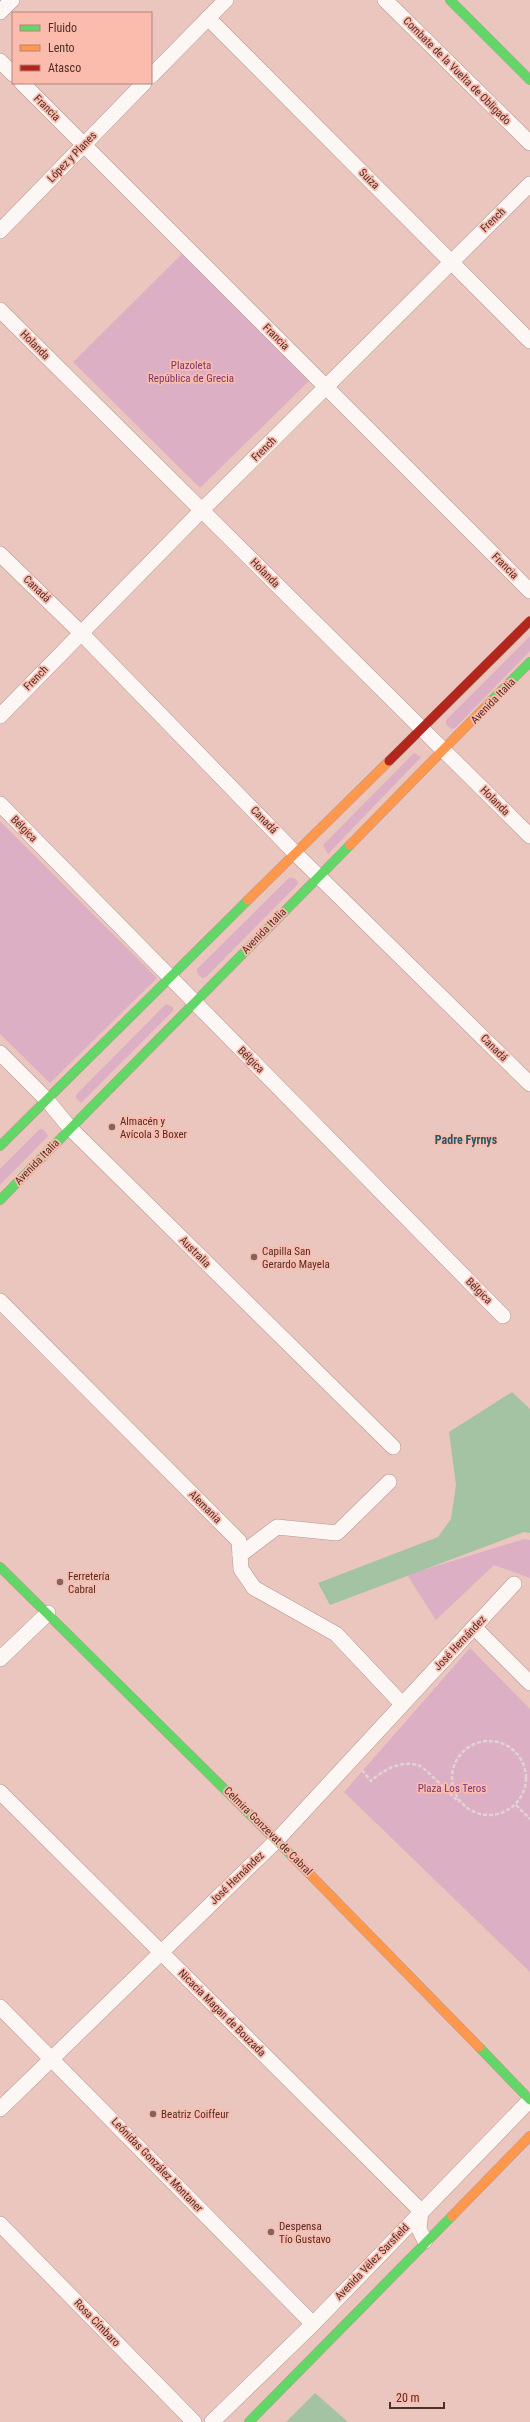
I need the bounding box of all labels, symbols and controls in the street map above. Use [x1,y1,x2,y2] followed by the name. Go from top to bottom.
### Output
[12,12,152,84] legend
[400,14,514,128] street label: Combate de la Vuelta de Obligado
[48,21,77,35] text: Fluido
[48,41,75,55] text: Lento
[48,61,81,75] text: Atasco
[31,92,63,124] street label: Francia
[45,129,99,185] street label: López y Planes
[356,166,382,192] street label: Suiza
[478,205,508,235] street label: French
[260,321,292,353] street label: Francia
[18,328,52,362] street label: Holanda
[148,359,234,385] park label: Plazoleta República de Grecia
[249,434,279,464] street label: French
[489,550,521,582] street label: Francia
[248,556,282,590] street label: Holanda
[21,573,53,605] street label: Canadá
[21,663,51,693] street label: French
[468,675,518,727] street label: Avenida Italia
[478,784,512,818] street label: Holanda
[248,804,280,836] street label: Canadá
[8,813,40,845] street label: Bélgica
[239,905,289,957] street label: Avenida Italia
[478,1032,510,1064] street label: Canadá
[235,1044,267,1076] street label: Bélgica
[120,1115,188,1141] place label: Almacén y Avícola 3 Boxer
[107,1122,117,1132] marker: Almacén y Avícola 3 Boxer
[435,1133,498,1147] district label: Padre Fyrnys
[12,1136,62,1188] street label: Avenida Italia
[177,1234,213,1270] street label: Australia
[262,1245,330,1271] place label: Capilla San Gerardo Mayela
[249,1252,259,1262] marker: Capilla San Gerardo Mayela
[463,1275,495,1307] street label: Bélgica
[186,1488,224,1526] street label: Alemania
[68,1570,110,1596] place label: Ferretería Cabral
[55,1577,65,1587] marker: Ferretería Cabral
[431,1613,489,1673] street label: José Hernández
[418,1782,486,1795] park label: Plaza Los Teros
[221,1784,315,1878] street label: Celmira Gonzevat de Cabral
[207,1849,267,1907] street label: José Hernández
[176,1967,268,2059] street label: Nicacia Magan de Bouzada
[161,2108,230,2121] place label: Beatriz Coiffeur
[148,2109,158,2119] marker: Beatriz Coiffeur
[109,2115,206,2215] street label: Leónidas González Montaner
[279,2220,331,2246] place label: Despensa Tío Gustavo
[332,2221,412,2303] street label: Avenida Vélez Sarsfield
[266,2227,276,2237] marker: Despensa Tío Gustavo
[71,2297,123,2350] street label: Rosa Címbaro
[390,2384,444,2410] scale bar
[396,2391,420,2405] text: 20 m

